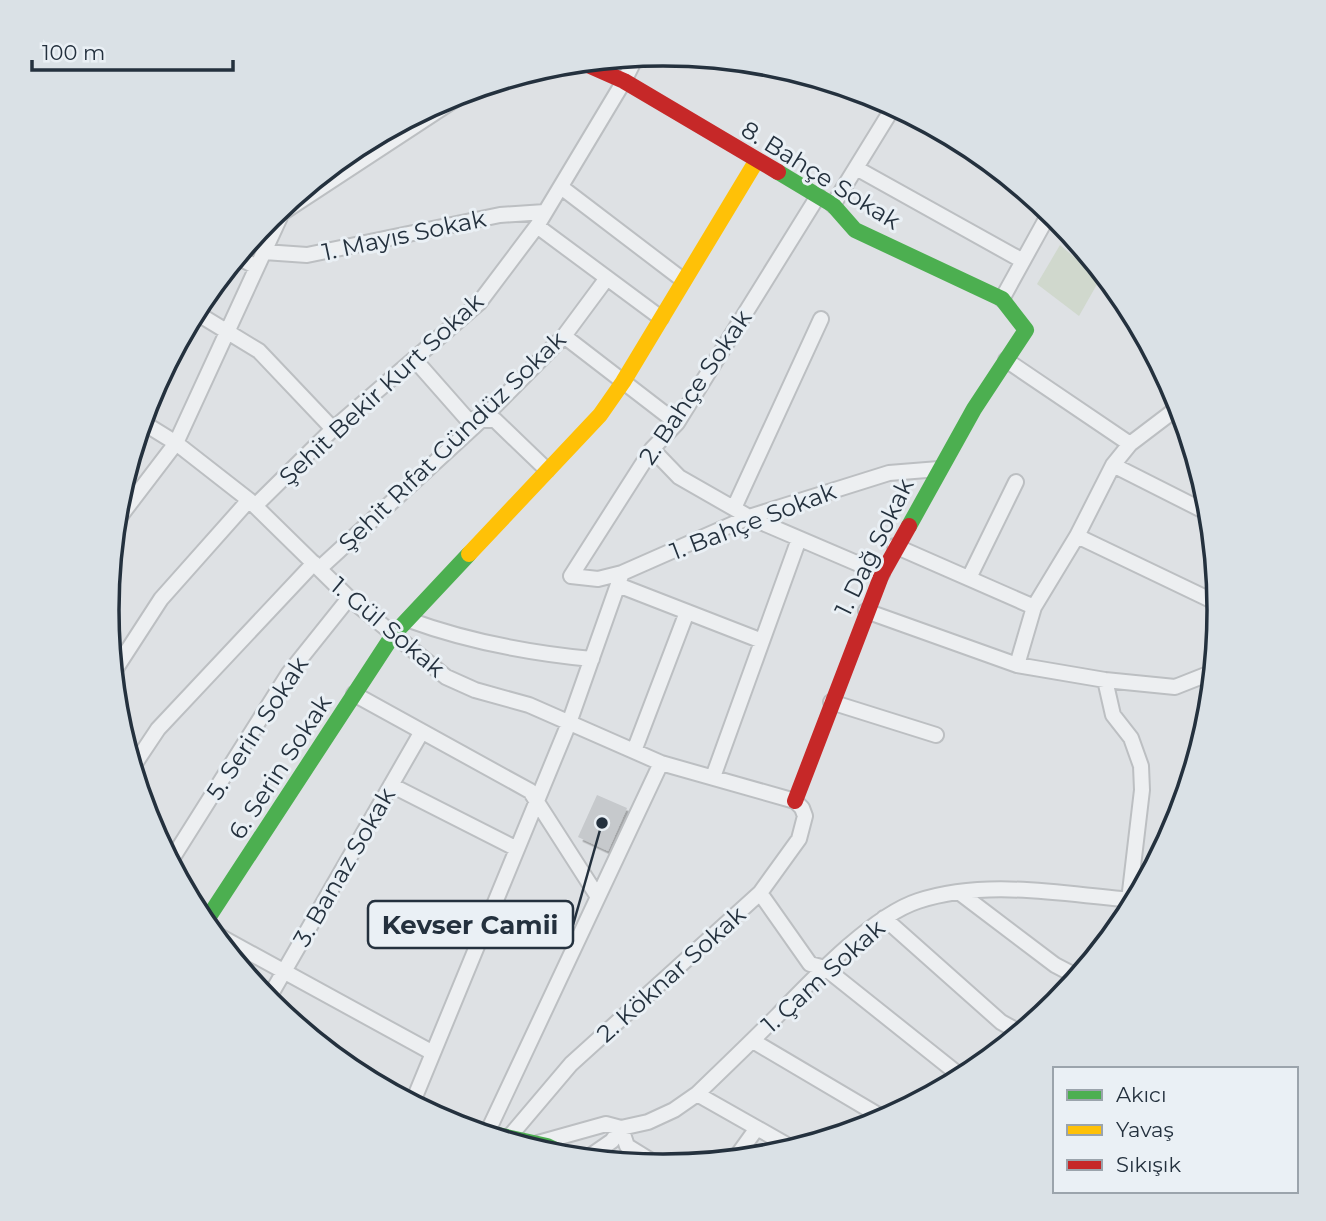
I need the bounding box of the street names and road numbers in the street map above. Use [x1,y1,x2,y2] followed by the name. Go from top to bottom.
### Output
[736,114,906,236] street label: 8. Bahçe Sokak
[320,203,489,266] street label: 1. Mayıs Sokak
[273,286,489,491] street label: Şehit Bekir Kurt Sokak
[633,304,758,470] street label: 2. Bahçe Sokak
[333,325,572,557] street label: Şehit Rıfat Gündüz Sokak
[828,473,920,620] street label: 1. Dağ Sokak
[666,476,841,566] street label: 1. Bahçe Sokak
[325,571,451,683] street label: 1. Gül Sokak
[200,650,314,805] street label: 5. Serin Sokak
[223,689,338,845] street label: 6. Serin Sokak
[287,782,402,952] street label: 3. Banaz Sokak
[591,899,752,1048] street label: 2. Köknar Sokak
[756,913,891,1039] street label: 1. Çam Sokak

